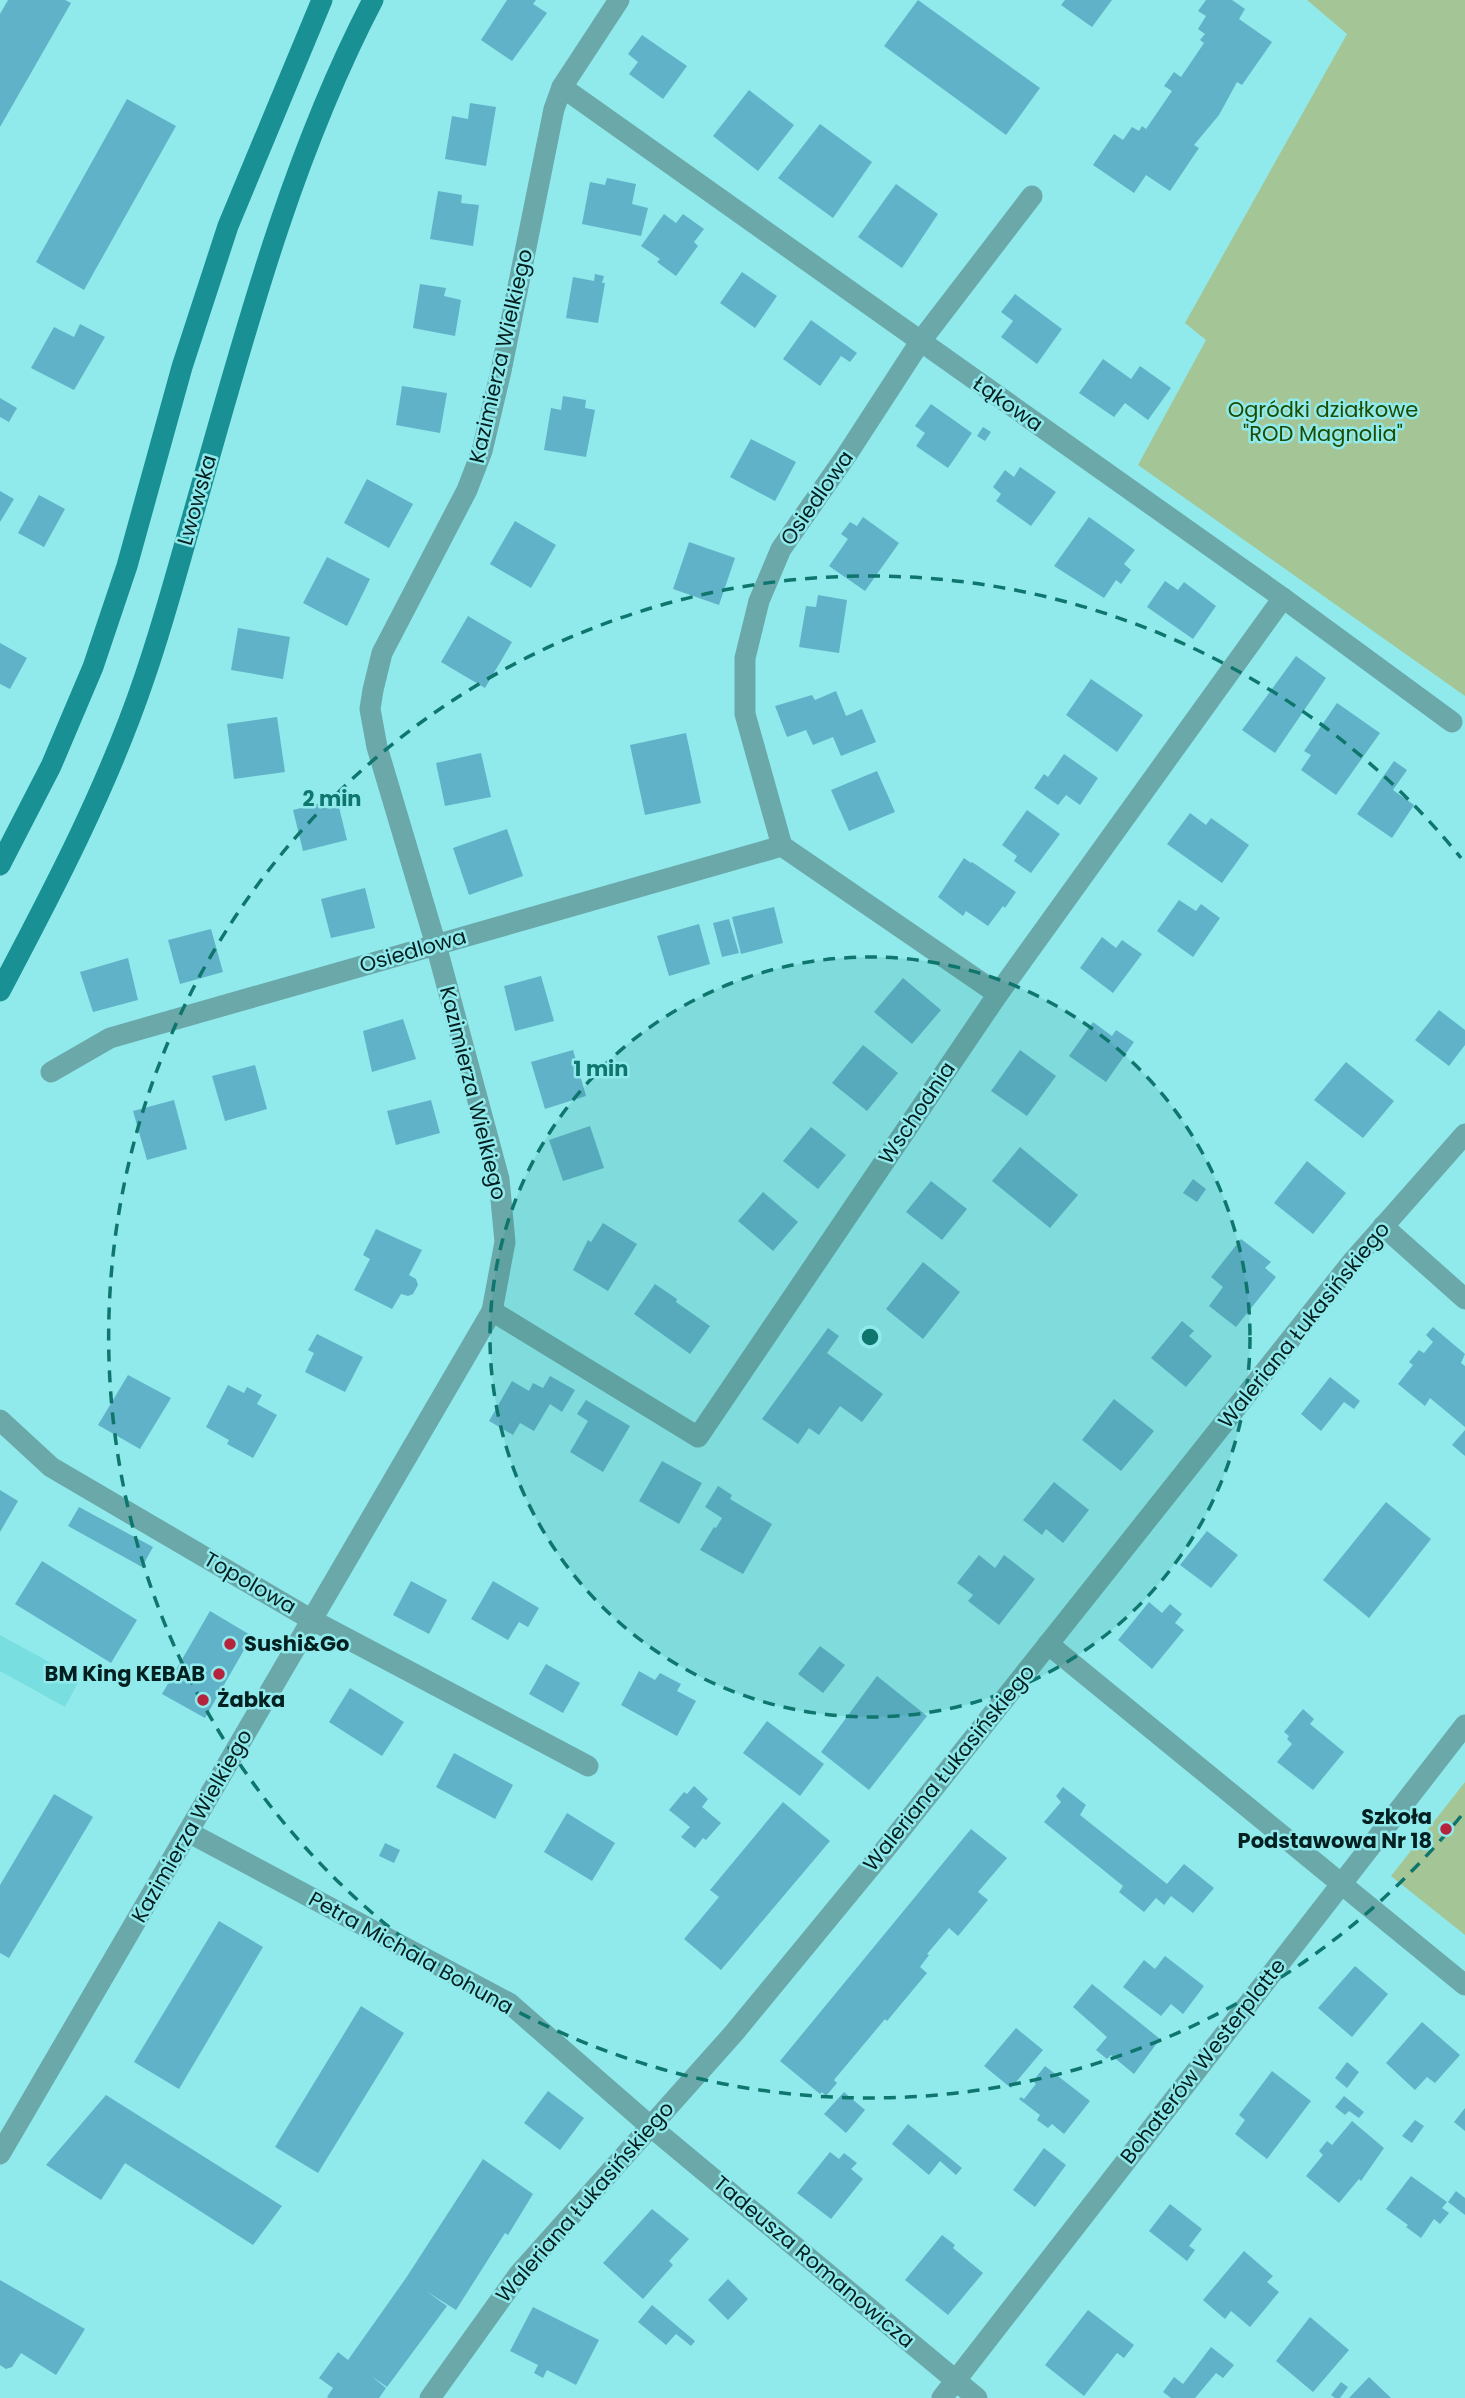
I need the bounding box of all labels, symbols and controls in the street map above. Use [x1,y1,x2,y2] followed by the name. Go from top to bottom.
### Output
[462,246,539,466] street label: Kazimierza Wielkiego
[968,369,1049,438] street label: Łąkowa
[1228,395,1418,448] park label: Ogródki działkowe "ROD Magnolia"
[773,444,860,551] street label: Osiedlowa
[170,451,223,549] street label: Lwowska
[302,784,362,813] text: 2 min
[356,921,470,980] street label: Osiedlowa
[433,983,514,1203] street label: Kazimierza Wielkiego
[574,1054,628,1083] text: 1 min
[872,1056,962,1170] street label: Wschodnia
[1211,1215,1396,1434] street label: Waleriana Łukasińskiego
[858,1325,882,1349] centre of rings
[199,1544,302,1621] street label: Topolowa
[244,1629,349,1658] place label: Sushi&Go
[222,1636,238,1652] marker: Sushi&Go
[856,1658,1041,1877] street label: Waleriana Łukasińskiego
[45,1659,205,1688] place label: BM King KEBAB
[211,1666,227,1682] marker: BM King KEBAB
[217,1685,285,1714] place label: Żabka
[195,1692,211,1708] marker: Żabka
[124,1724,259,1928] street label: Kazimierza Wielkiego
[1238,1802,1432,1855] place label: Szkoła Podstawowa Nr 18
[1438,1821,1454,1837] marker: Szkoła Podstawowa Nr 18
[304,1884,519,2021] street label: Petra Michala Bohuna
[1113,1952,1292,2170] street label: Bohaterów Westerplatte
[489,2095,680,2309] street label: Waleriana Łukasińskiego
[708,2169,921,2354] street label: Tadeusza Romanowicza

